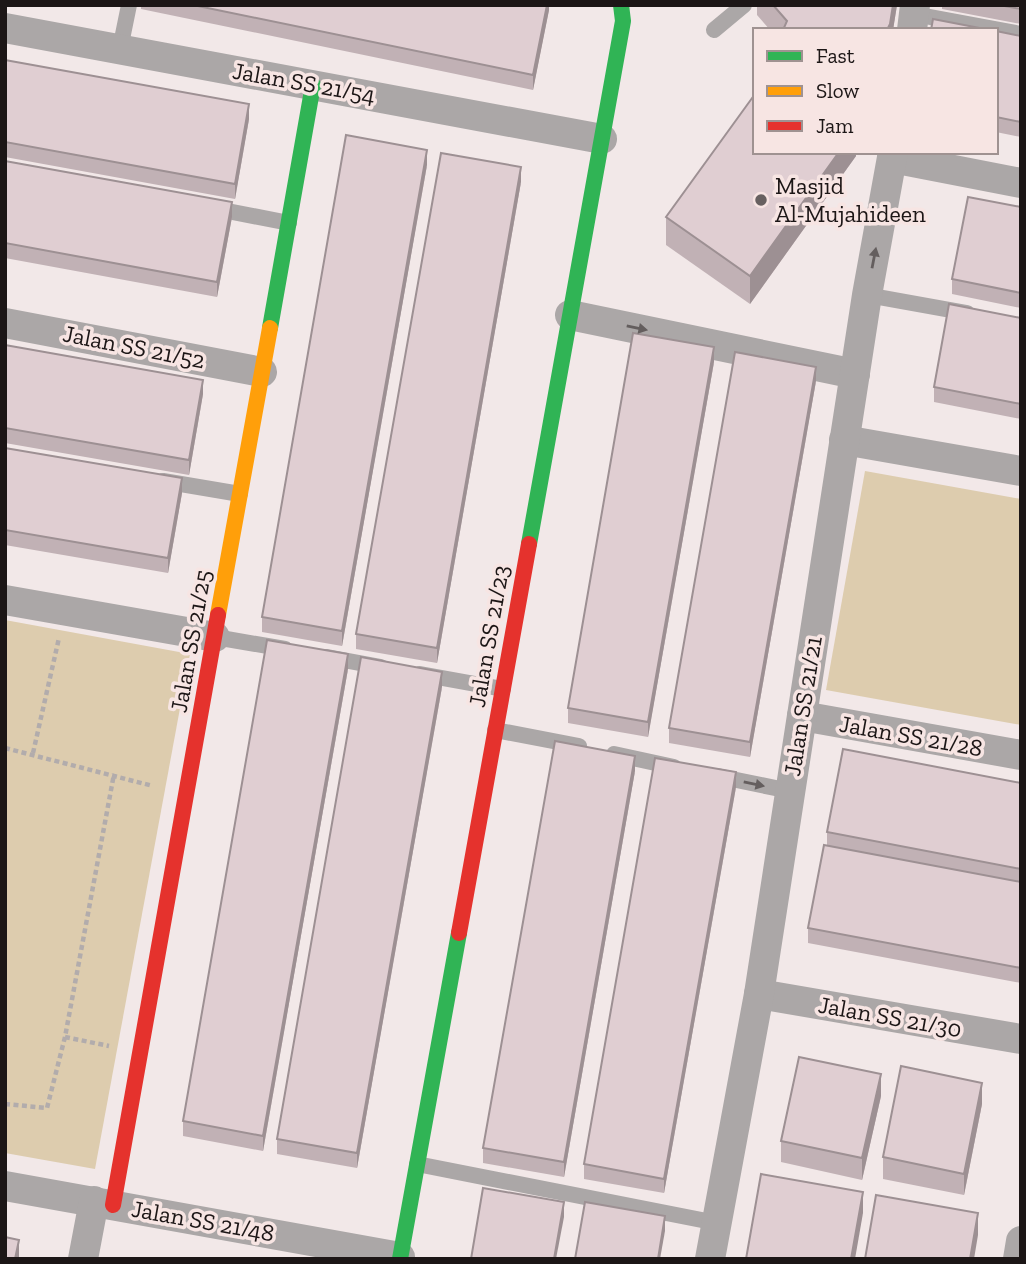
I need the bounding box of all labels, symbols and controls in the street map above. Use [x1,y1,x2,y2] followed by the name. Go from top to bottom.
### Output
[753,28,998,154] legend
[816,43,855,68] text: Fast
[230,56,378,109] street label: Jalan SS 21/54
[816,78,859,103] text: Slow
[816,113,853,138] text: Jam
[775,171,926,228] place label: Masjid Al-Mujahideen
[753,192,769,208] marker: Masjid Al-Mujahideen
[868,247,879,269] one-way arrow
[61,319,208,374] street label: Jalan SS 21/52
[626,323,648,334] one-way arrow
[462,563,515,709] street label: Jalan SS 21/23
[164,567,217,714] street label: Jalan SS 21/25
[777,634,828,778] street label: Jalan SS 21/21
[837,709,985,762] street label: Jalan SS 21/28
[743,778,765,789] one-way arrow
[816,990,964,1043] street label: Jalan SS 21/30
[129,1194,277,1247] street label: Jalan SS 21/48

